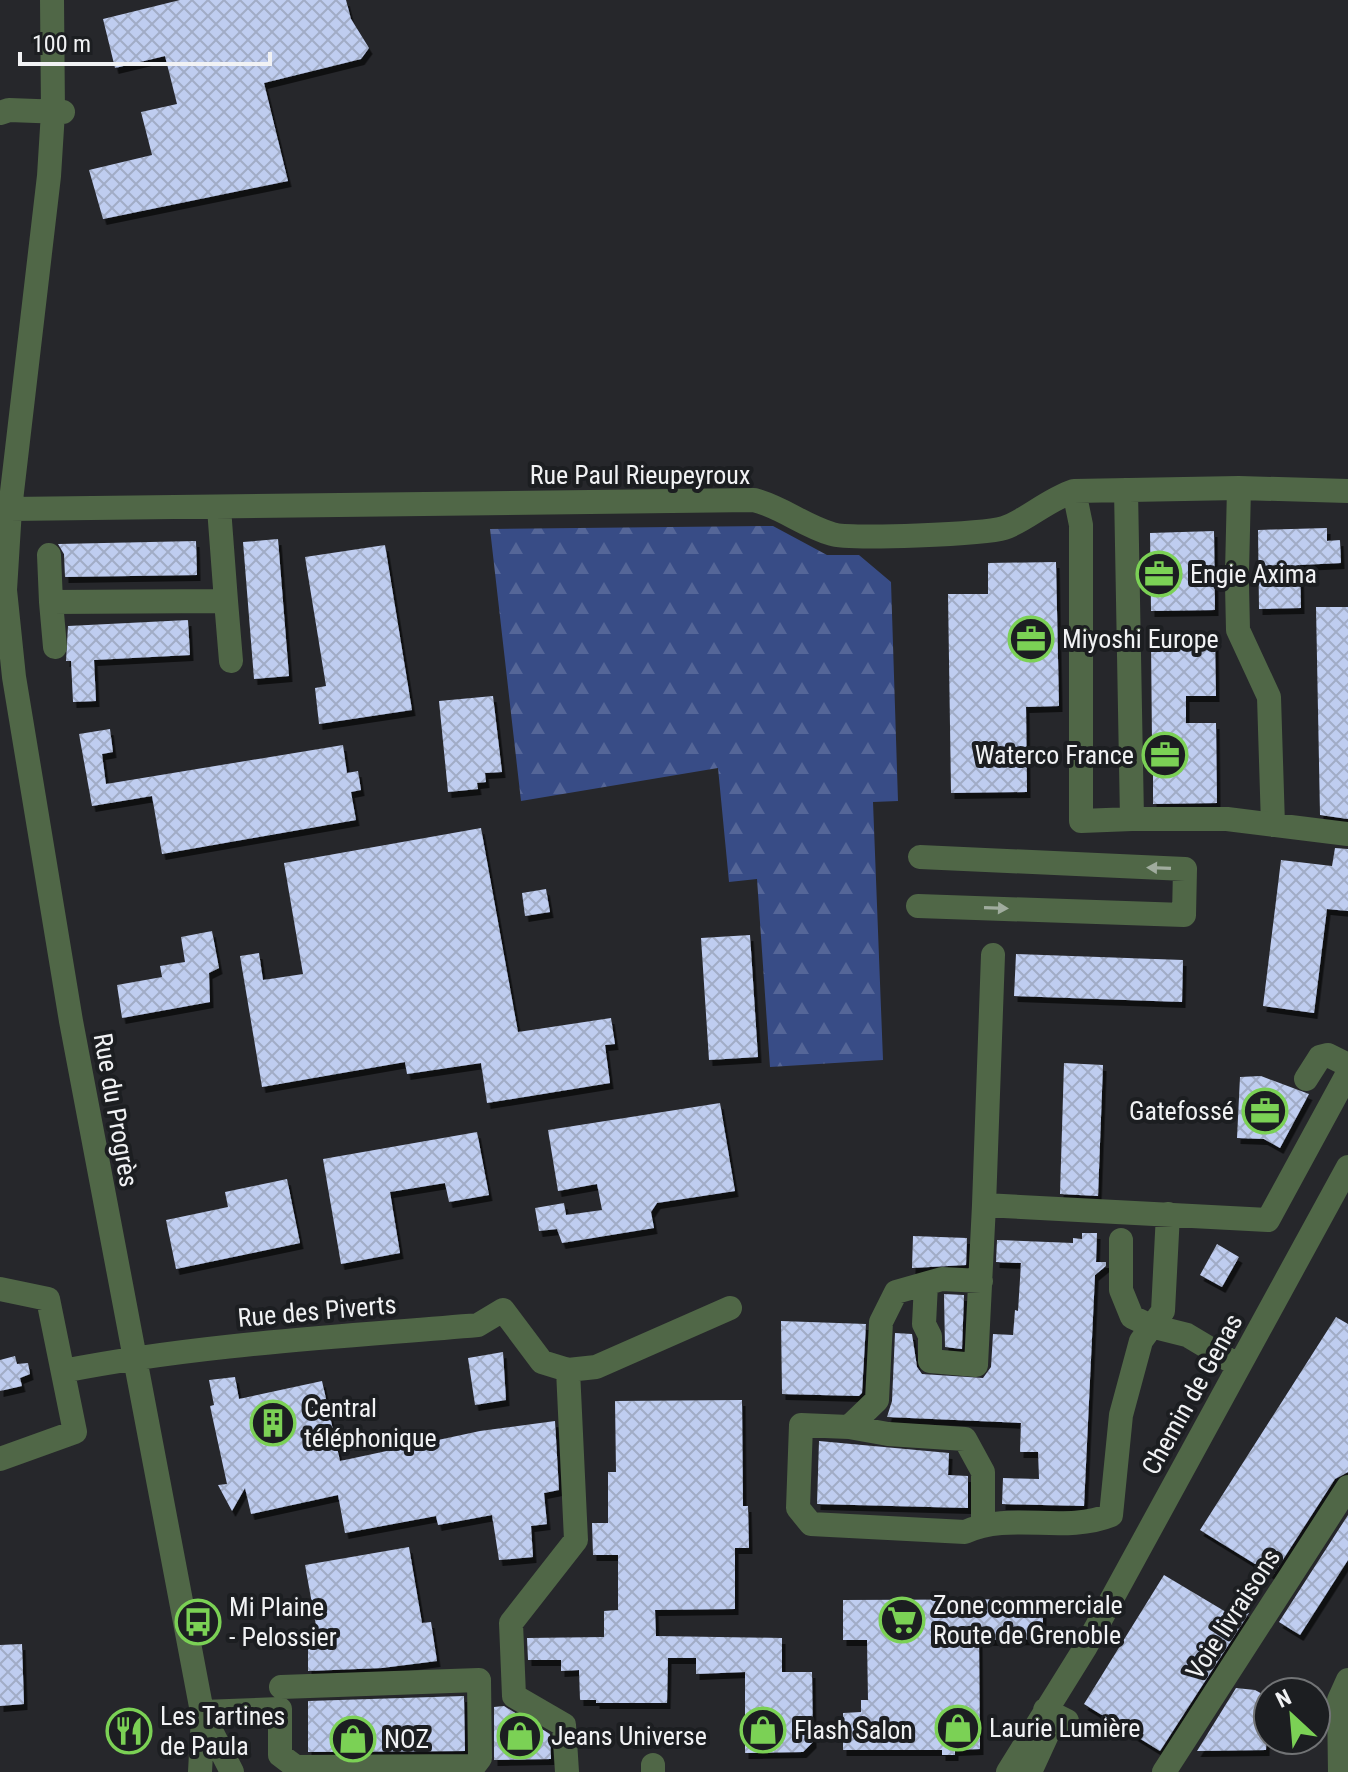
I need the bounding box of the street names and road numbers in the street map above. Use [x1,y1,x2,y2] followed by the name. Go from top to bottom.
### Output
[530,460,750,490] street label: Rue Paul Rieupeyroux
[88,1031,144,1189] street label: Rue du Progrès
[236,1289,398,1333] street label: Rue des Piverts
[1135,1308,1249,1480] street label: Chemin de Genas
[1180,1543,1286,1685] street label: Voie livraisons

